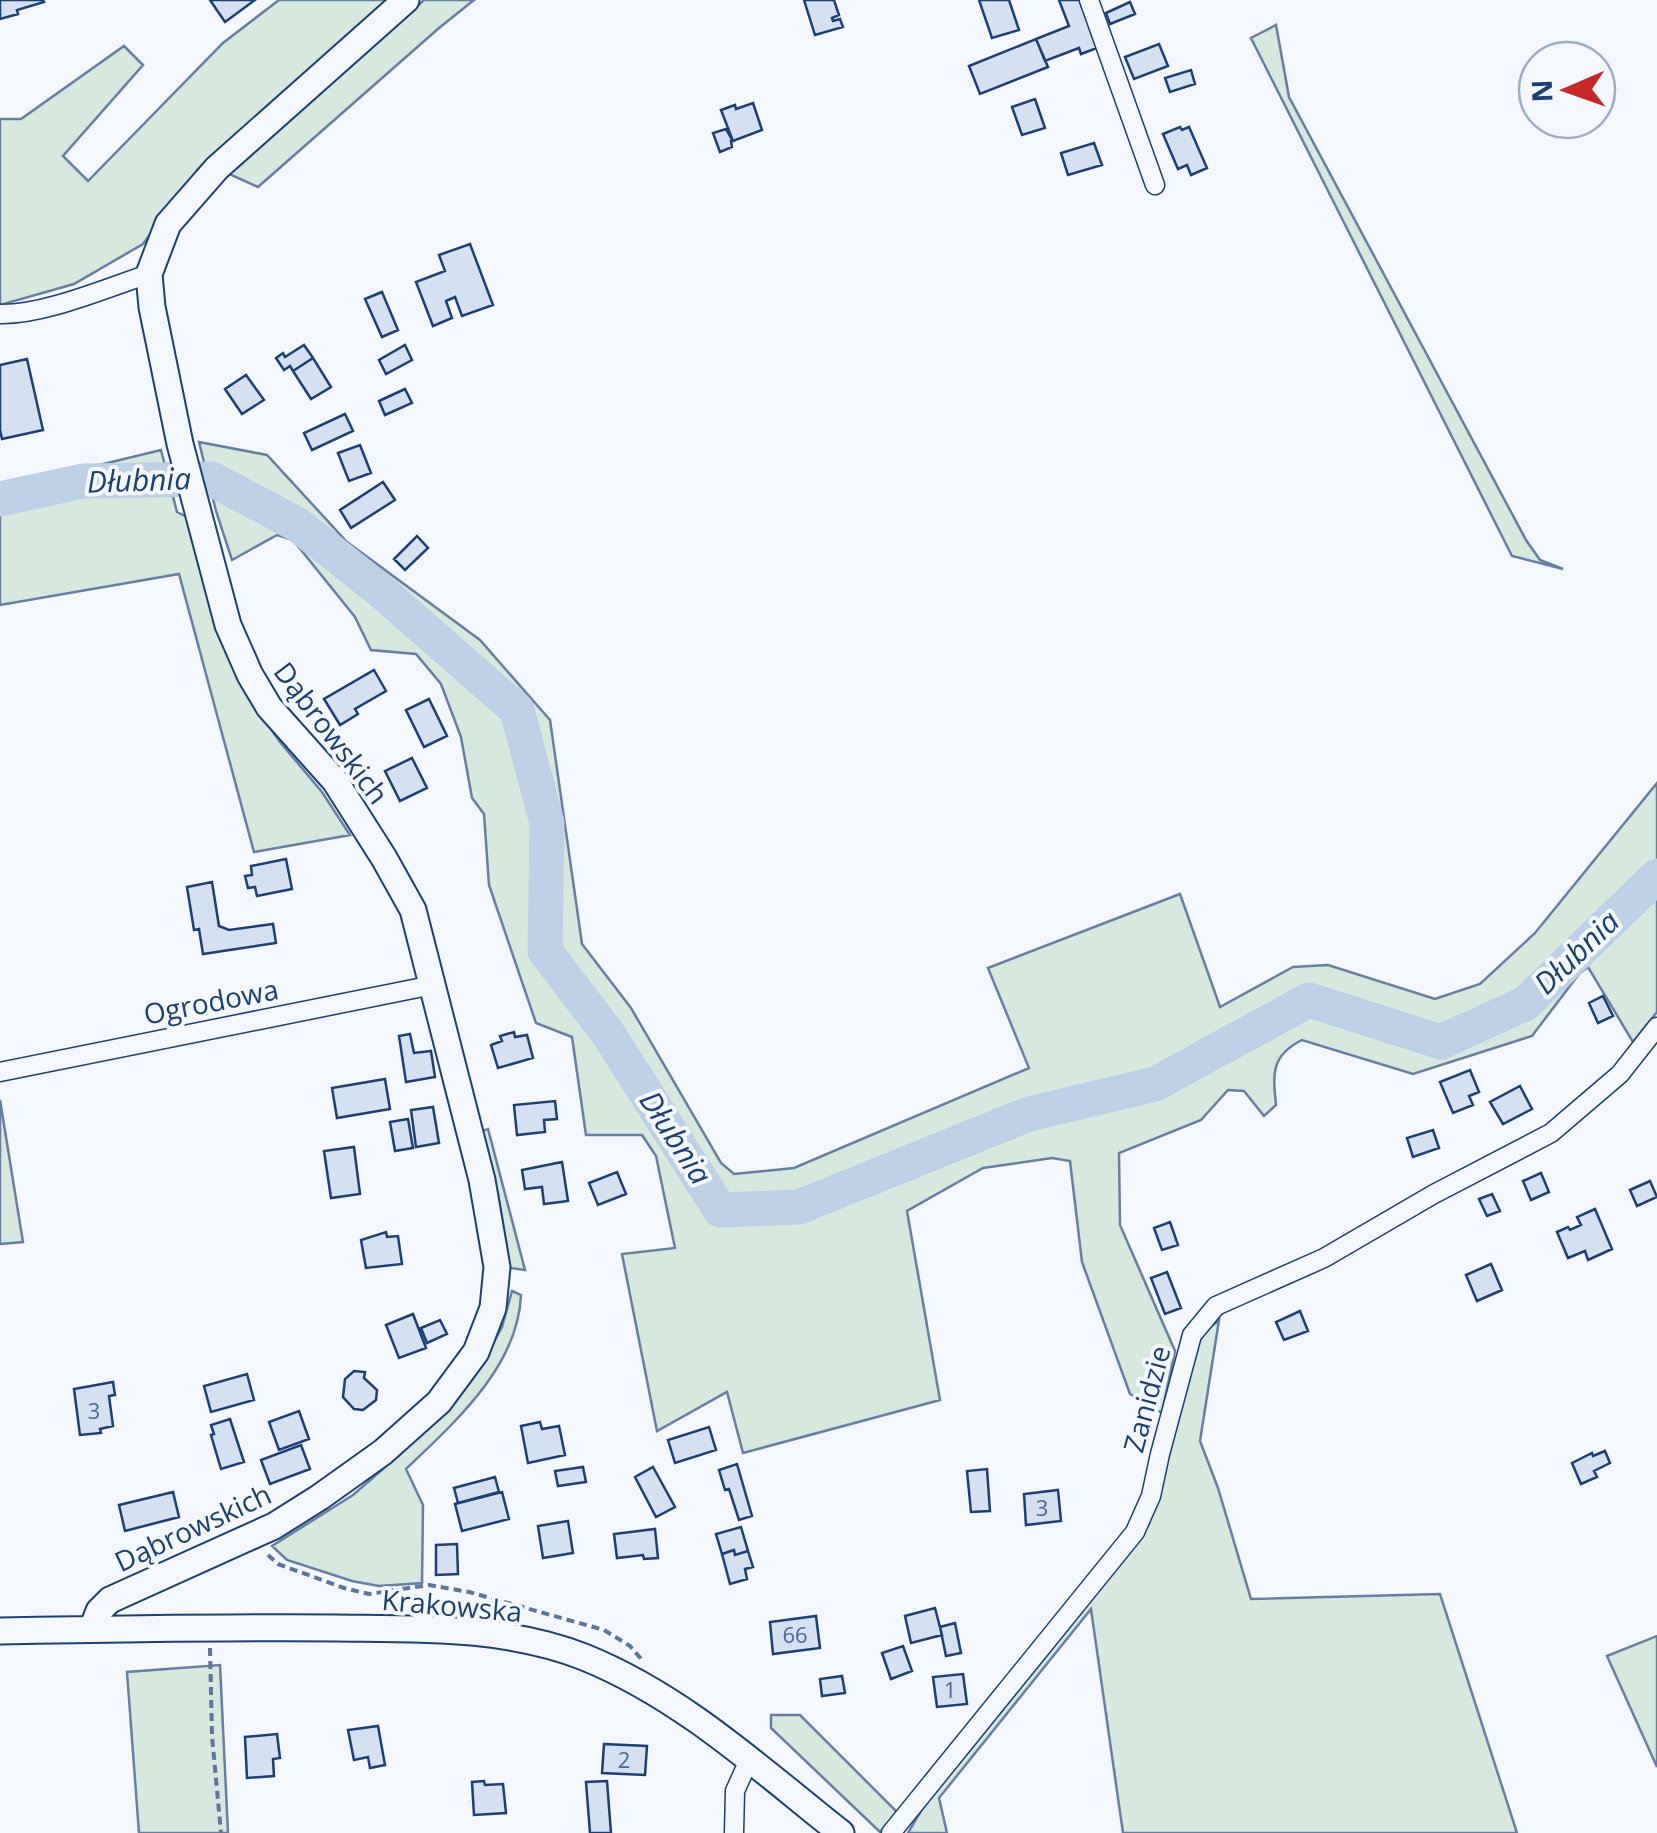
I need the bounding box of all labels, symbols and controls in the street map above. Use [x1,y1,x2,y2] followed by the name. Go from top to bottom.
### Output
[1517,40,1617,140] north arrow
[1522,79,1560,103] text: N
[86,457,192,502] water label: Dłubnia
[266,654,398,811] street label: Dąbrowskich
[1524,901,1628,1003] water label: Dłubnia
[140,969,281,1033] street label: Ogrodowa
[631,1082,722,1192] water label: Dłubnia
[1114,1341,1178,1456] street label: Zanidzie
[88,1395,100,1425] house number: 3
[108,1474,277,1580] street label: Dąbrowskich
[1036,1492,1048,1522] house number: 3
[380,1580,524,1630] street label: Krakowska
[782,1619,808,1649] house number: 66
[944,1674,956,1704] house number: 1
[618,1744,630,1774] house number: 2

